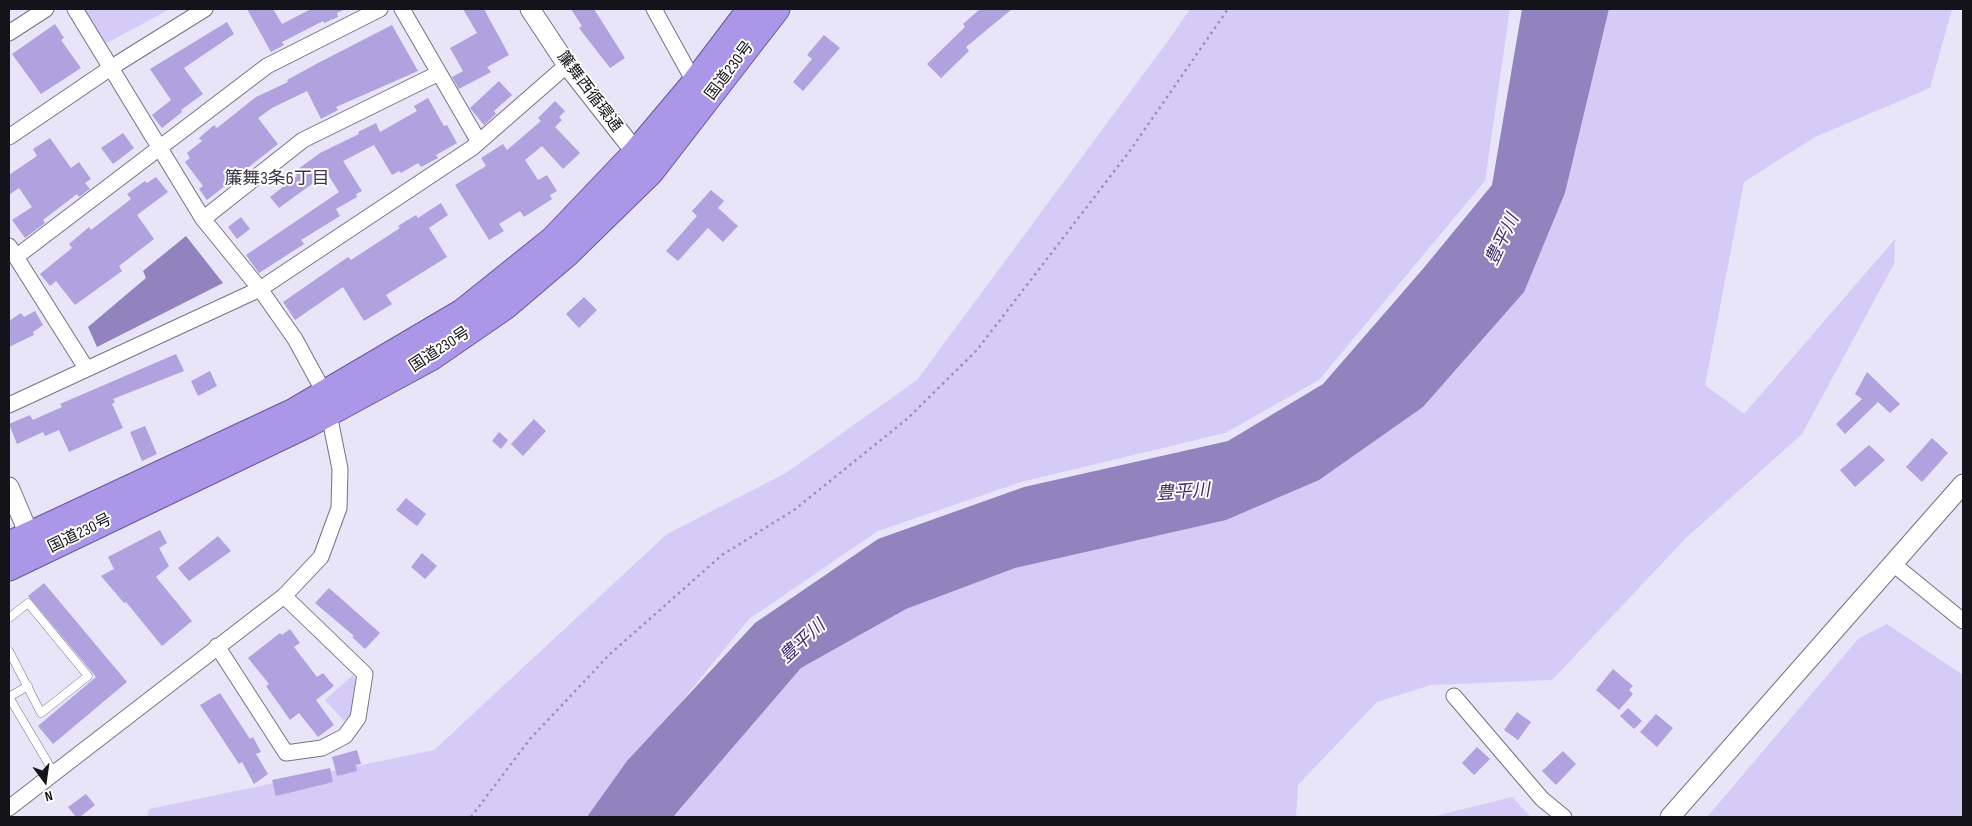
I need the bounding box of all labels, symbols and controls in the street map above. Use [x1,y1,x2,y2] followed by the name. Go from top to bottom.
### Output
[702,38,758,104] street label: 国道230号
[552,48,626,136] street label: 簾舞西循環通
[224,168,330,190] district label: 簾舞3条6丁目
[1482,211,1524,269] water label: 豊平川
[406,323,474,377] street label: 国道230号
[1155,480,1211,506] water label: 豊平川
[45,510,115,558] street label: 国道230号
[776,616,830,668] water label: 豊平川
[20,756,70,806] north arrow
[43,787,54,805] text: N

